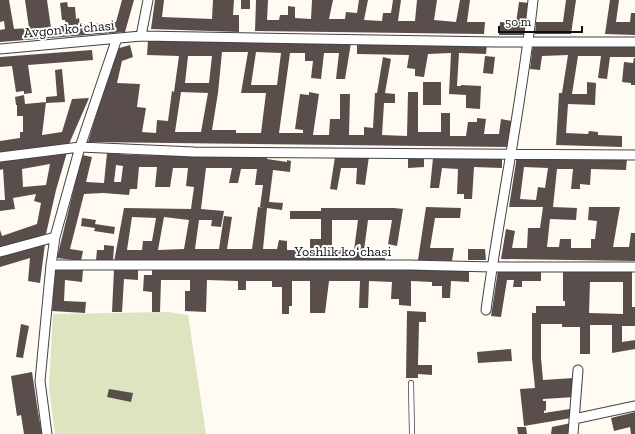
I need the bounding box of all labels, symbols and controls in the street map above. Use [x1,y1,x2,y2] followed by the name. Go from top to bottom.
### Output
[499,8,582,34] scale bar
[505,15,532,29] text: 50 m
[23,17,115,41] street label: Avgon koʻchasi
[294,243,391,260] street label: Yoshlik koʻchasi

